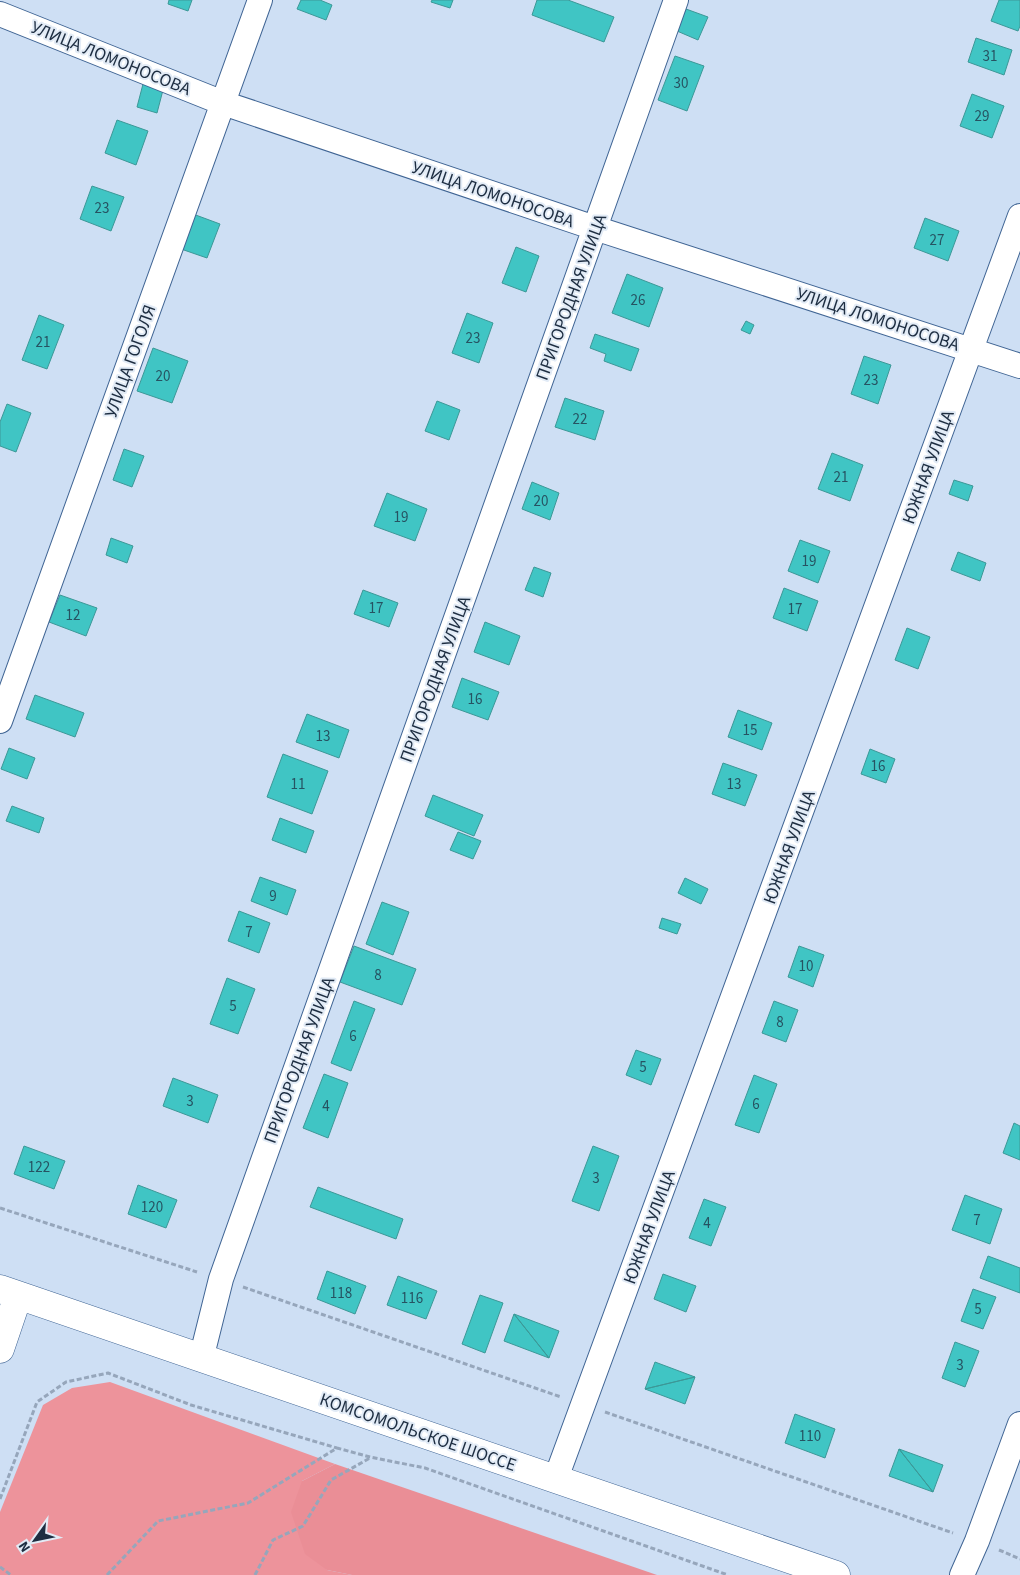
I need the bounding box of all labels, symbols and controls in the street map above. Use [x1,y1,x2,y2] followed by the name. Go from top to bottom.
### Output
[27,15,195,102] street label: УЛИЦА ЛОМОНОСОВА
[983,46,997,67] house number: 31
[674,73,688,94] house number: 30
[975,106,989,127] house number: 29
[408,155,578,234] street label: УЛИЦА ЛОМОНОСОВА
[95,198,109,219] house number: 23
[530,210,613,384] street label: ПРИГОРОДНАЯ УЛИЦА
[930,230,944,251] house number: 27
[793,281,963,358] street label: УЛИЦА ЛОМОНОСОВА
[631,290,645,311] house number: 26
[98,301,162,421] street label: УЛИЦА ГОГОЛЯ
[466,328,480,349] house number: 23
[36,332,50,353] house number: 21
[156,366,170,387] house number: 20
[864,370,878,391] house number: 23
[896,407,961,528] street label: ЮЖНАЯ УЛИЦА
[573,409,587,430] house number: 22
[834,467,848,488] house number: 21
[534,491,548,512] house number: 20
[394,507,408,528] house number: 19
[802,551,816,572] house number: 19
[394,592,477,766] street label: ПРИГОРОДНАЯ УЛИЦА
[369,598,383,619] house number: 17
[788,599,802,620] house number: 17
[66,605,80,626] house number: 12
[468,689,482,710] house number: 16
[743,720,757,741] house number: 15
[316,726,330,747] house number: 13
[871,756,885,777] house number: 16
[291,774,305,795] house number: 11
[727,774,741,795] house number: 13
[757,787,822,908] street label: ЮЖНАЯ УЛИЦА
[269,886,277,907] house number: 9
[245,922,253,943] house number: 7
[799,956,813,977] house number: 10
[374,965,382,986] house number: 8
[258,973,341,1147] street label: ПРИГОРОДНАЯ УЛИЦА
[229,996,237,1017] house number: 5
[776,1012,784,1033] house number: 8
[349,1026,357,1047] house number: 6
[639,1057,647,1078] house number: 5
[186,1091,194,1112] house number: 3
[752,1094,760,1115] house number: 6
[322,1096,330,1117] house number: 4
[28,1157,50,1178] house number: 122
[617,1167,682,1288] street label: ЮЖНАЯ УЛИЦА
[592,1168,600,1189] house number: 3
[141,1197,163,1218] house number: 120
[973,1210,981,1231] house number: 7
[703,1213,711,1234] house number: 4
[330,1283,352,1304] house number: 118
[401,1288,423,1309] house number: 116
[974,1299,982,1320] house number: 5
[956,1355,964,1376] house number: 3
[316,1387,519,1478] street label: КОМСОМОЛЬСКОЕ ШОССЕ
[799,1426,821,1447] house number: 110
[10,1515,60,1565] north arrow
[14,1537,36,1556] text: N

